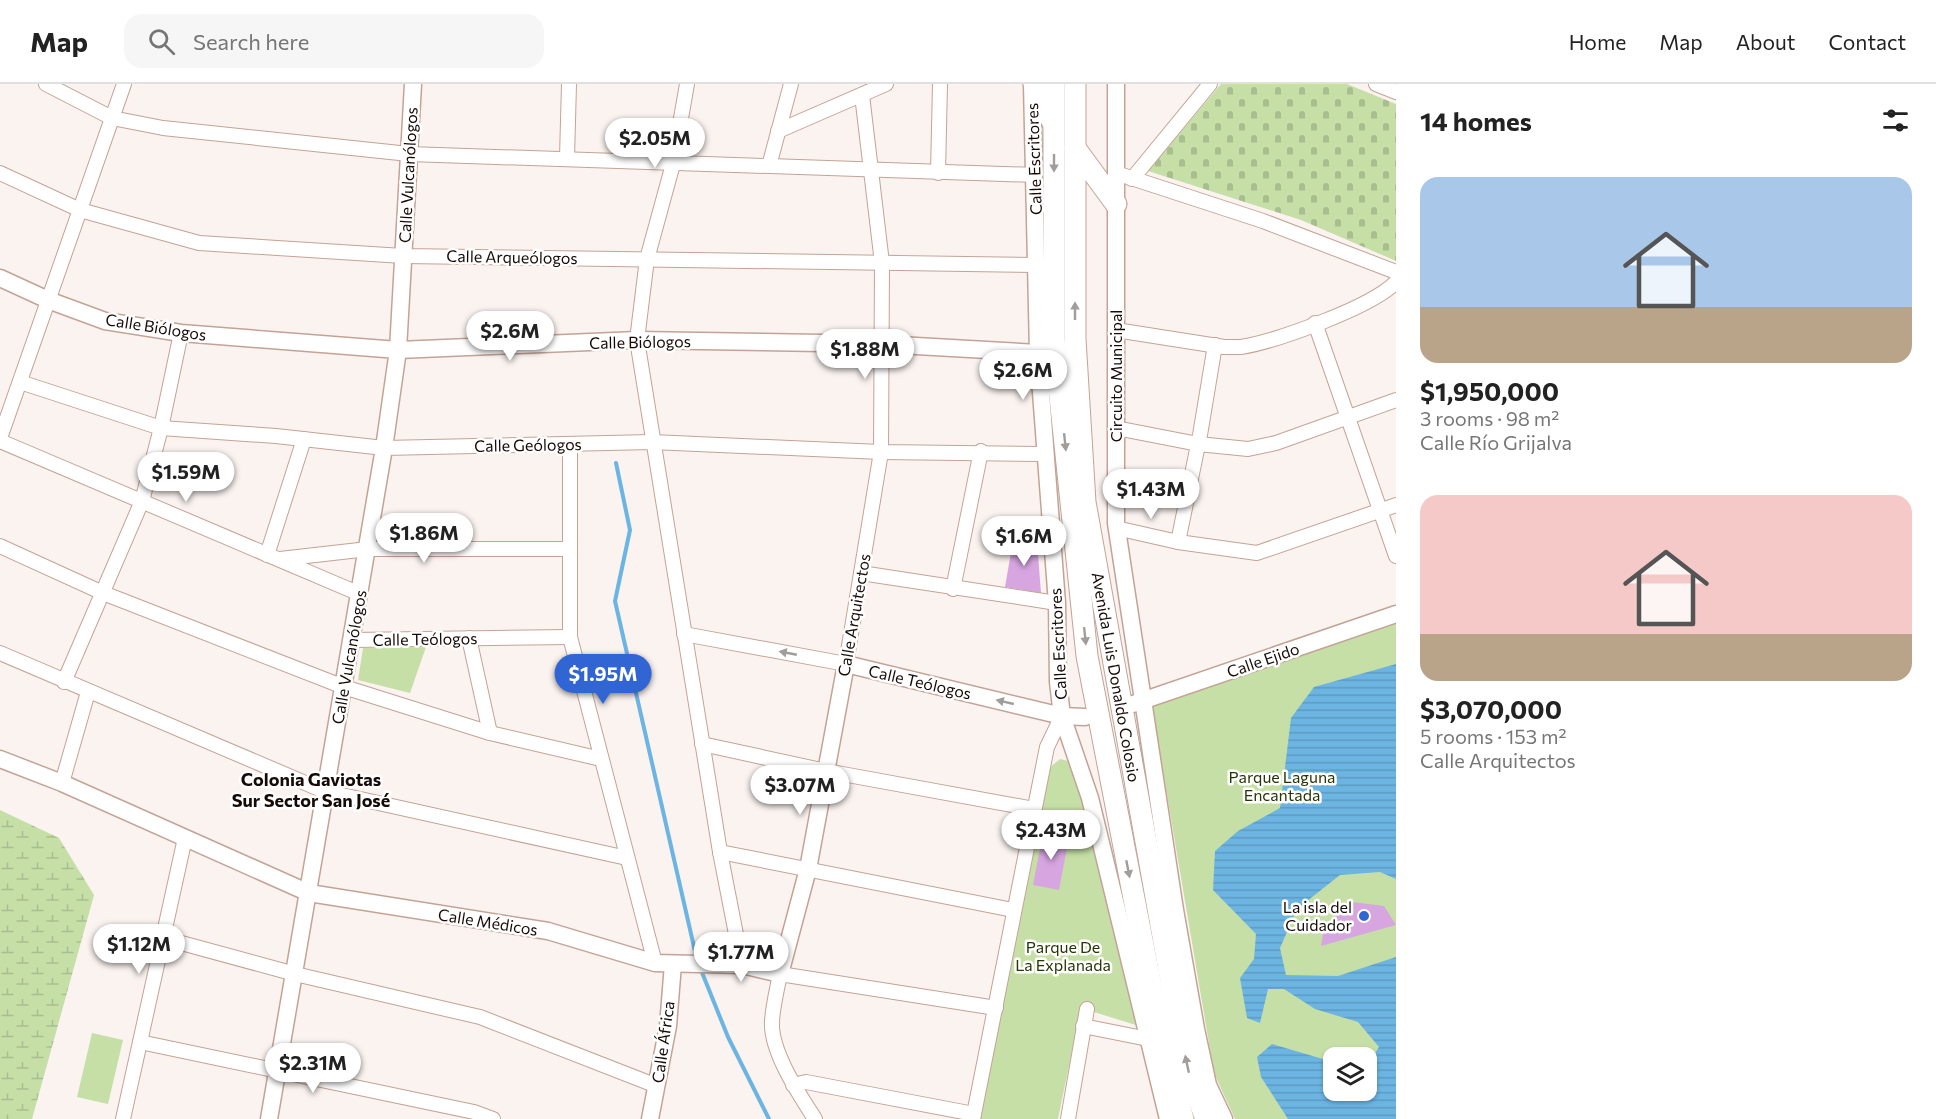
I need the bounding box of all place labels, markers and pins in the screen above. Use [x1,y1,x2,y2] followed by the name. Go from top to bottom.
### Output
[606,118,704,169] pin: $2.05M
[468,311,552,362] pin: $2.6M
[816,329,914,380] pin: $1.88M
[981,350,1065,401] pin: $2.6M
[137,452,235,503] pin: $1.59M
[1102,469,1200,520] pin: $1.43M
[375,513,473,564] pin: $1.86M
[982,516,1066,567] pin: $1.6M
[554,654,652,705] pin: $1.95M
[751,765,849,816] pin: $3.07M
[1002,810,1100,861] pin: $2.43M
[1283,897,1353,934] place label: La isla del Cuidador
[1357,909,1371,923] marker: La isla del Cuidador
[90,924,188,975] pin: $1.12M
[692,932,790,983] pin: $1.77M
[264,1043,362,1094] pin: $2.31M

